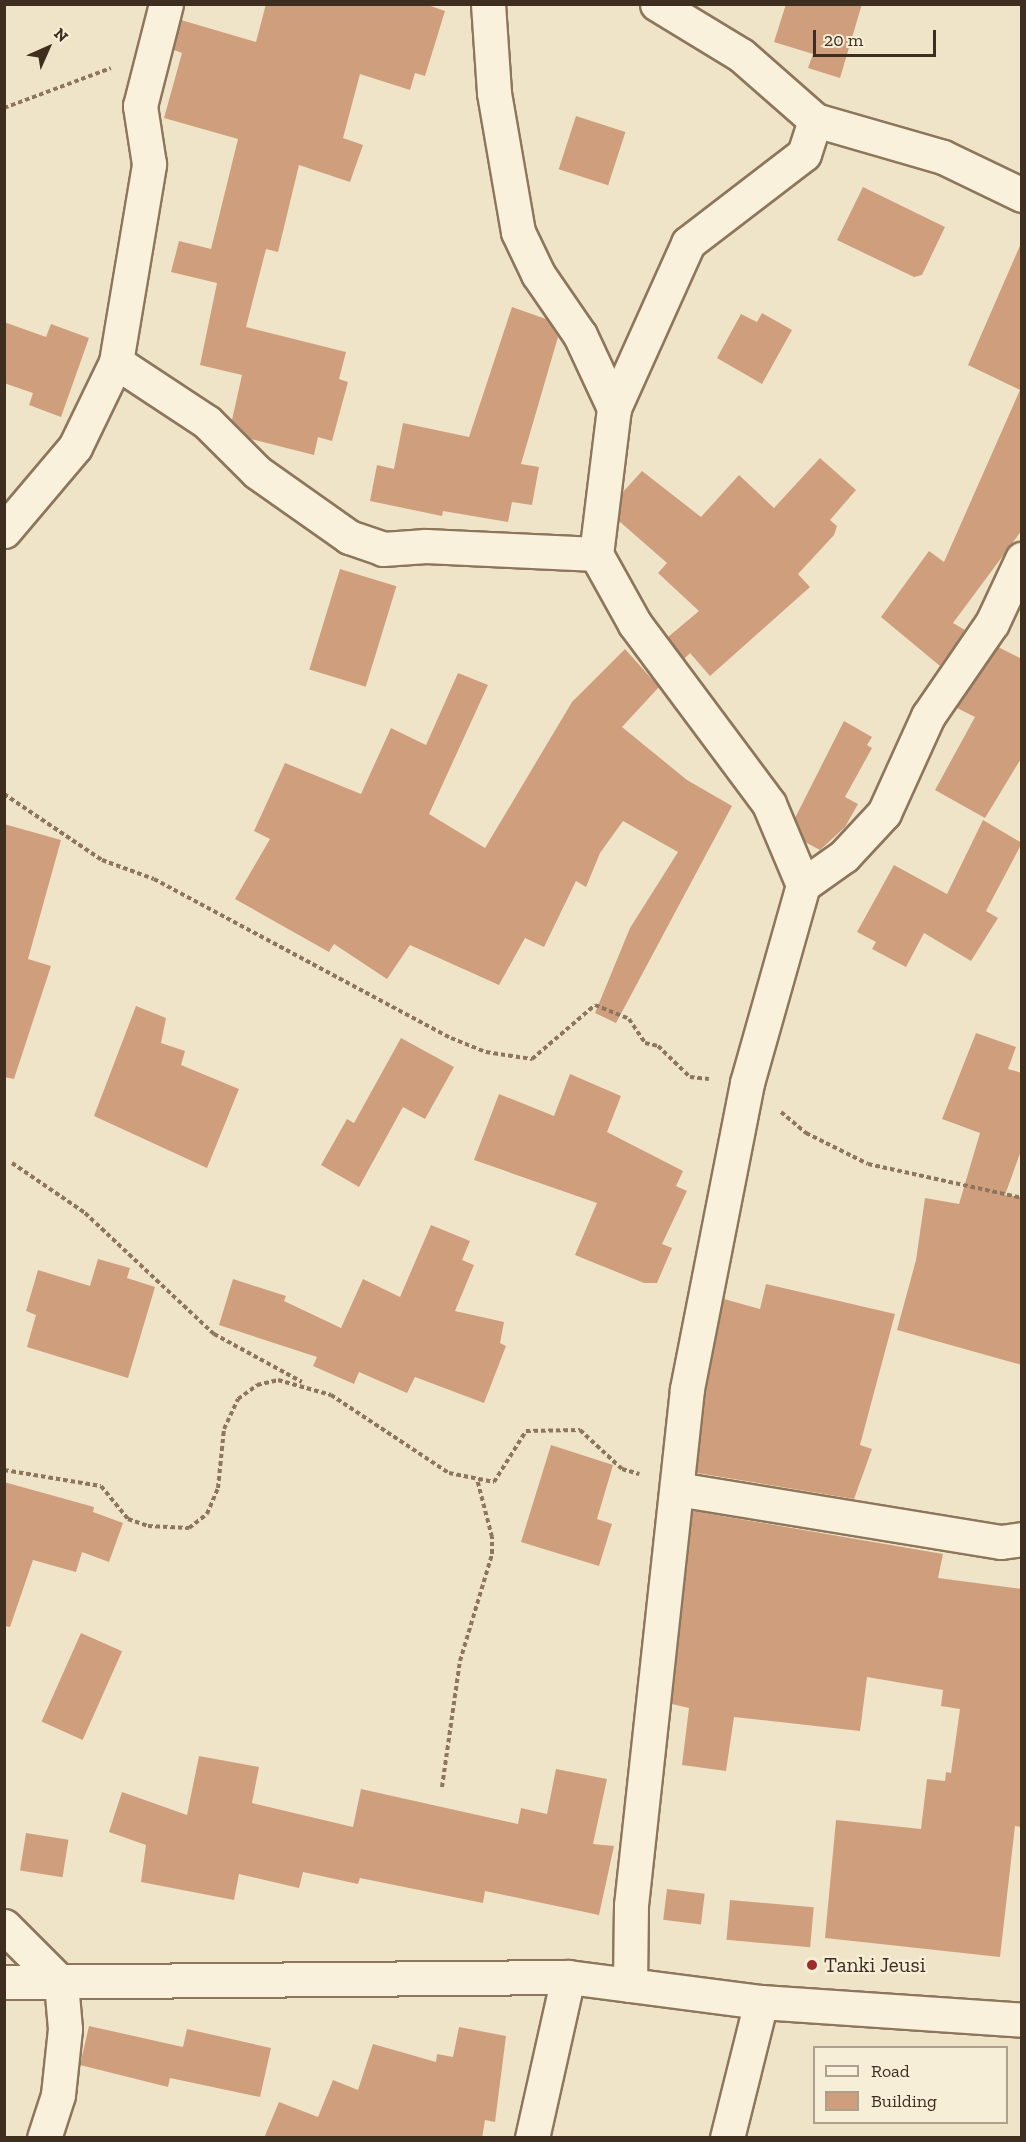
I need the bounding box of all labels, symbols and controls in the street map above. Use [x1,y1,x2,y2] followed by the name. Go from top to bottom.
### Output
[18,18,78,78] north arrow
[816,18,939,56] scale bar
[50,24,72,46] text: N
[824,29,863,51] text: 20 m
[824,1952,926,1978] place label: Tanki Jeusi
[805,1958,819,1972] marker: Tanki Jeusi
[813,2046,1008,2124] legend
[871,2060,910,2082] text: Road
[871,2090,937,2112] text: Building

